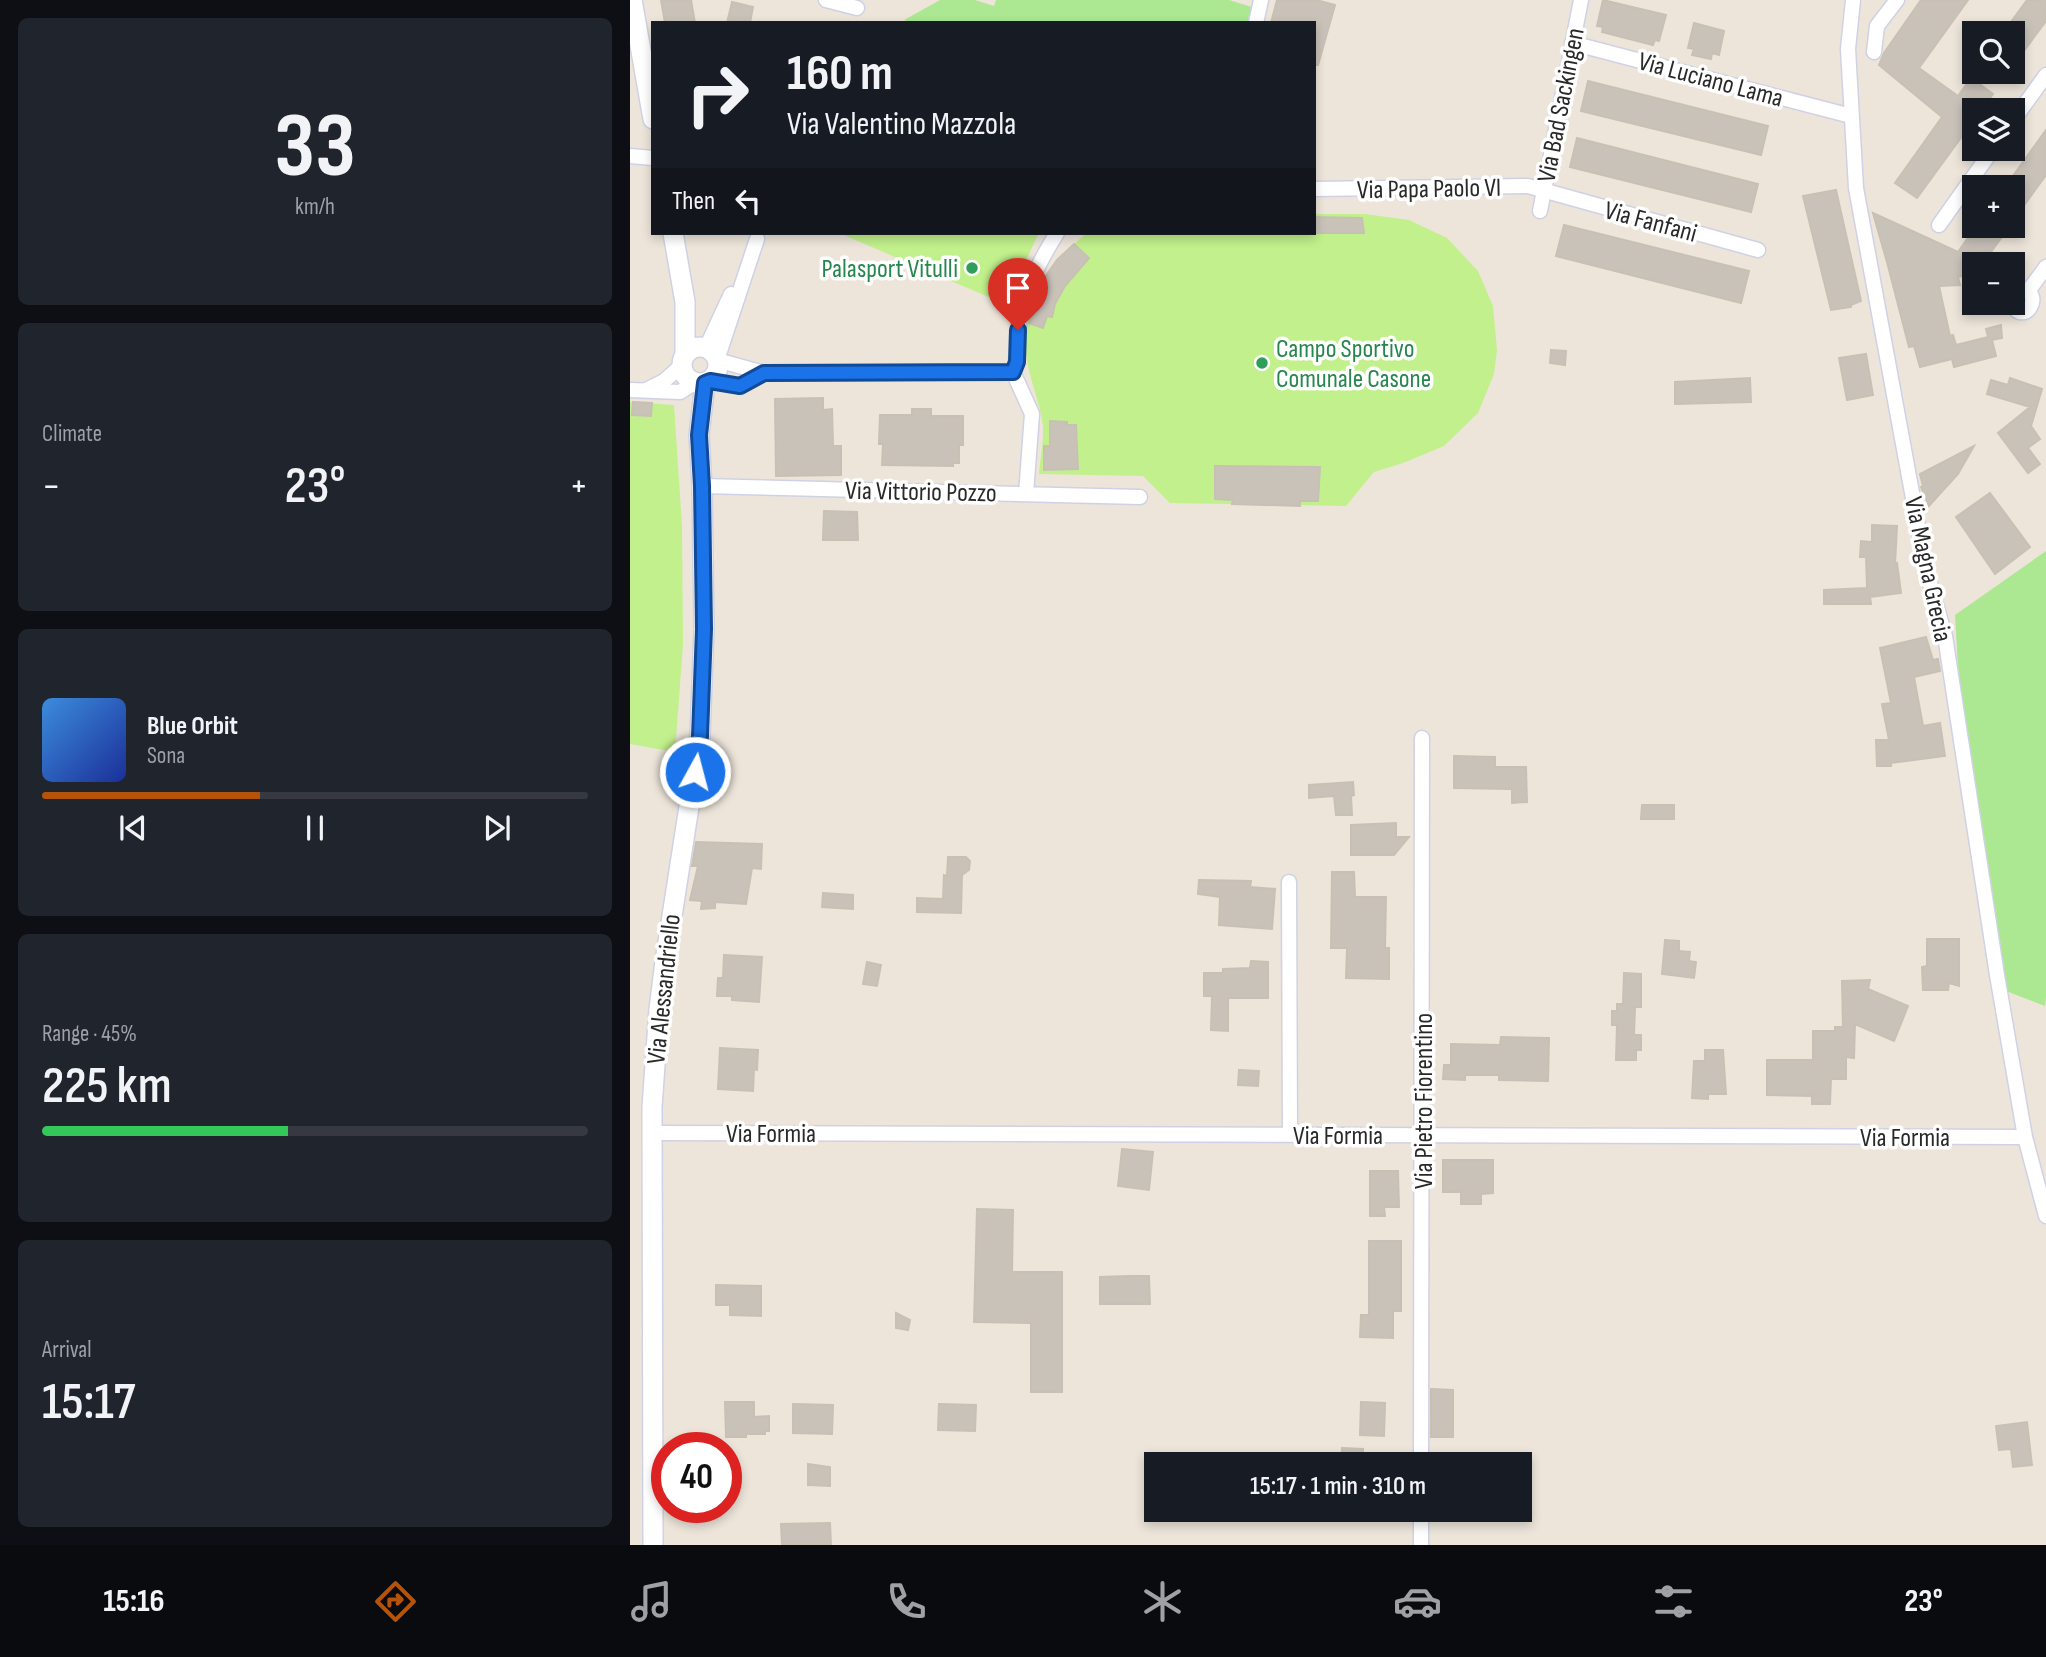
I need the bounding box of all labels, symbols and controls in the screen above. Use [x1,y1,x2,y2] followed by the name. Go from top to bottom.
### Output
[1962,21,2025,315] map controls
[1962,21,2025,84] button: search
[1531,25,1592,185] street label: Via Bad Sackingen
[787,45,893,104] text: 160 m
[1635,46,1786,115] street label: Via Luciano Lama
[672,49,763,140] icon: right
[274,93,356,202] text: 33
[1962,98,2025,161] button: layers
[787,105,1016,144] text: Via Valentino Mazzola
[1357,173,1501,206] street label: Via Papa Paolo VI
[1962,175,2025,238] button: +
[729,182,767,220] icon: left
[672,186,715,217] text: Then
[295,193,335,221] text: km/h
[1601,195,1700,250] street label: Via Fanfani
[1962,252,2025,315] button: −
[821,254,958,285] place label: Palasport Vitulli
[988,258,1048,330] pin
[964,260,980,276] marker: Palasport Vitulli
[999,269,1037,307] icon: arrive
[1276,334,1431,395] place label: Campo Sportivo Comunale Casone
[1254,355,1270,371] marker: Campo Sportivo Comunale Casone
[42,420,102,448] text: Climate
[285,455,345,518] text: 23°
[42,464,61,509] text: −
[569,464,588,509] text: +
[845,476,997,509] street label: Via Vittorio Pozzo
[1897,494,1958,645] street label: Via Magna Grecia
[147,711,238,742] text: Blue Orbit
[658,735,732,809] position arrow
[147,742,185,770] text: Sona
[114,809,152,847] icon: previous
[296,809,334,847] icon: pause
[478,809,516,847] icon: next
[641,912,688,1066] street label: Via Alessandriello
[1409,1013,1440,1189] street label: Via Pietro Fiorentino
[42,1020,137,1048] text: Range · 45%
[42,1055,172,1118] text: 225 km
[726,1119,816,1150] street label: Via Formia
[1293,1121,1383,1152] street label: Via Formia
[1860,1123,1950,1154] street label: Via Formia
[42,1336,91,1364] text: Arrival
[42,1371,135,1434] text: 15:17
[651,1432,742,1523] speed limit sign: 40
[1250,1471,1426,1502] text: 15:17 · 1 min · 310 m
[371,1577,420,1626] icon: directions
[627,1577,676,1626] icon: music
[882,1577,931,1626] icon: phone
[1138,1577,1187,1626] icon: climate
[1393,1577,1442,1626] icon: car
[1649,1577,1698,1626] icon: filters
[103,1582,165,1621] text: 15:16
[1904,1582,1943,1621] text: 23°

